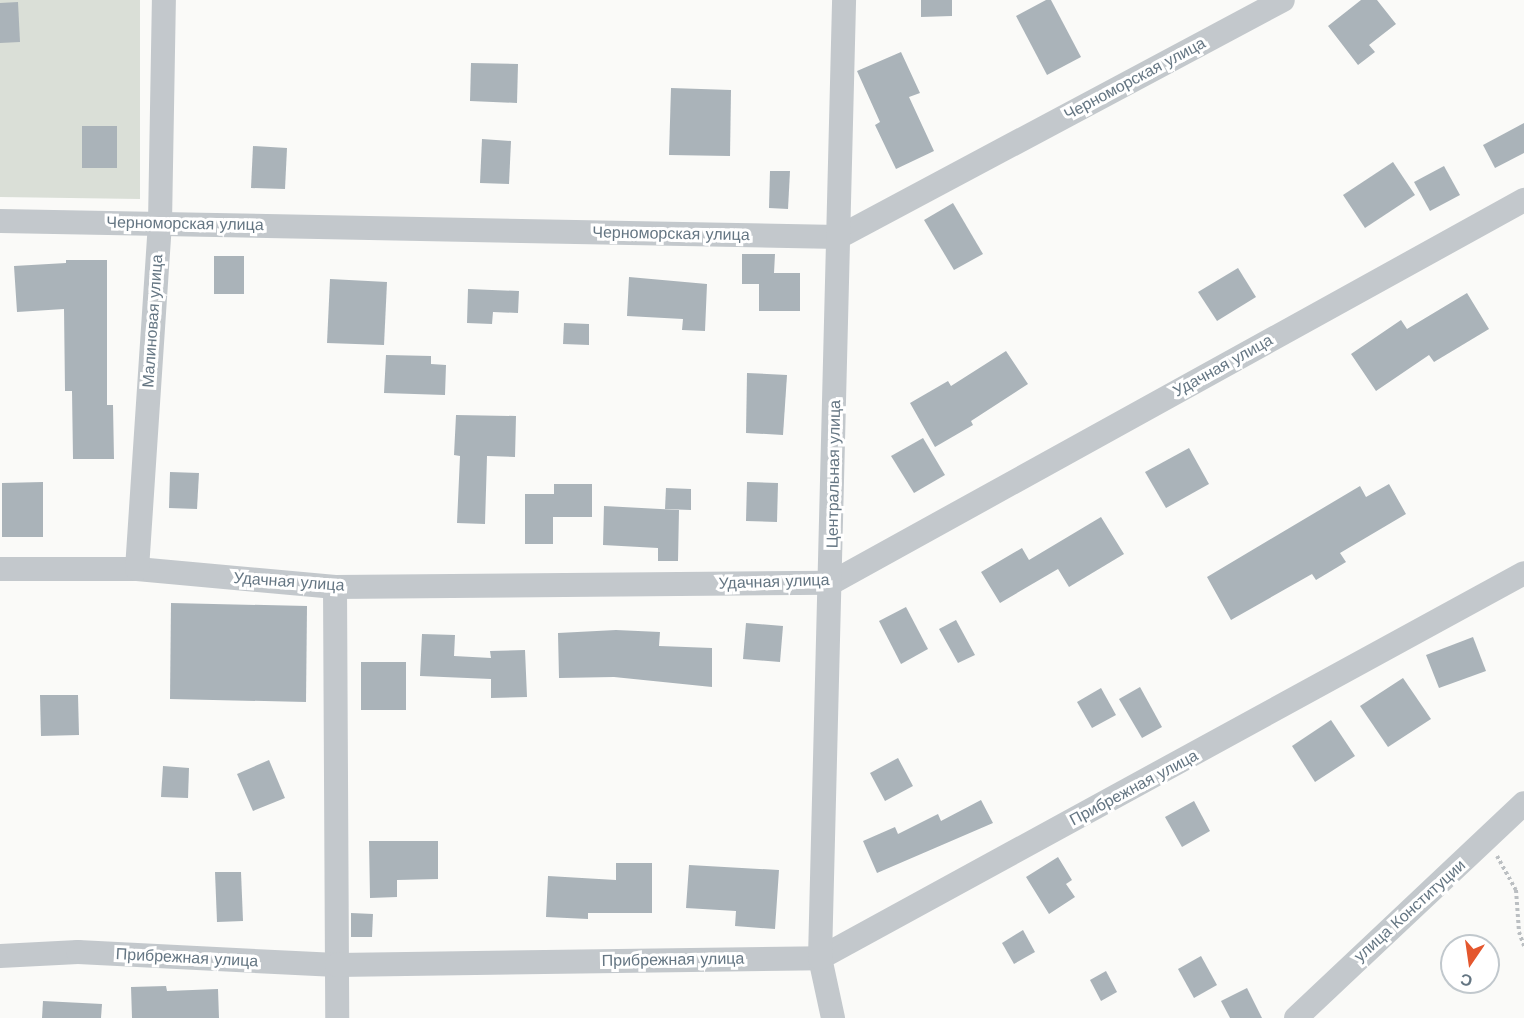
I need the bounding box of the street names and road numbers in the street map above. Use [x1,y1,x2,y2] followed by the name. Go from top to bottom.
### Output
[1061,34,1209,124] street label: Черноморская улица
[106,213,264,235] street label: Черноморская улица
[592,223,750,245] street label: Черноморская улица
[139,254,167,388] street label: Малиновая улица
[1170,331,1276,401] street label: Удачная улица
[823,400,845,548] street label: Центральная улица
[233,569,345,595] street label: Удачная улица
[718,570,830,594] street label: Удачная улица
[1067,746,1201,830] street label: Прибрежная улица
[1350,856,1470,966] street label: улица Конституции
[115,945,259,971] street label: Прибрежная улица
[602,949,744,971] street label: Прибрежная улица

